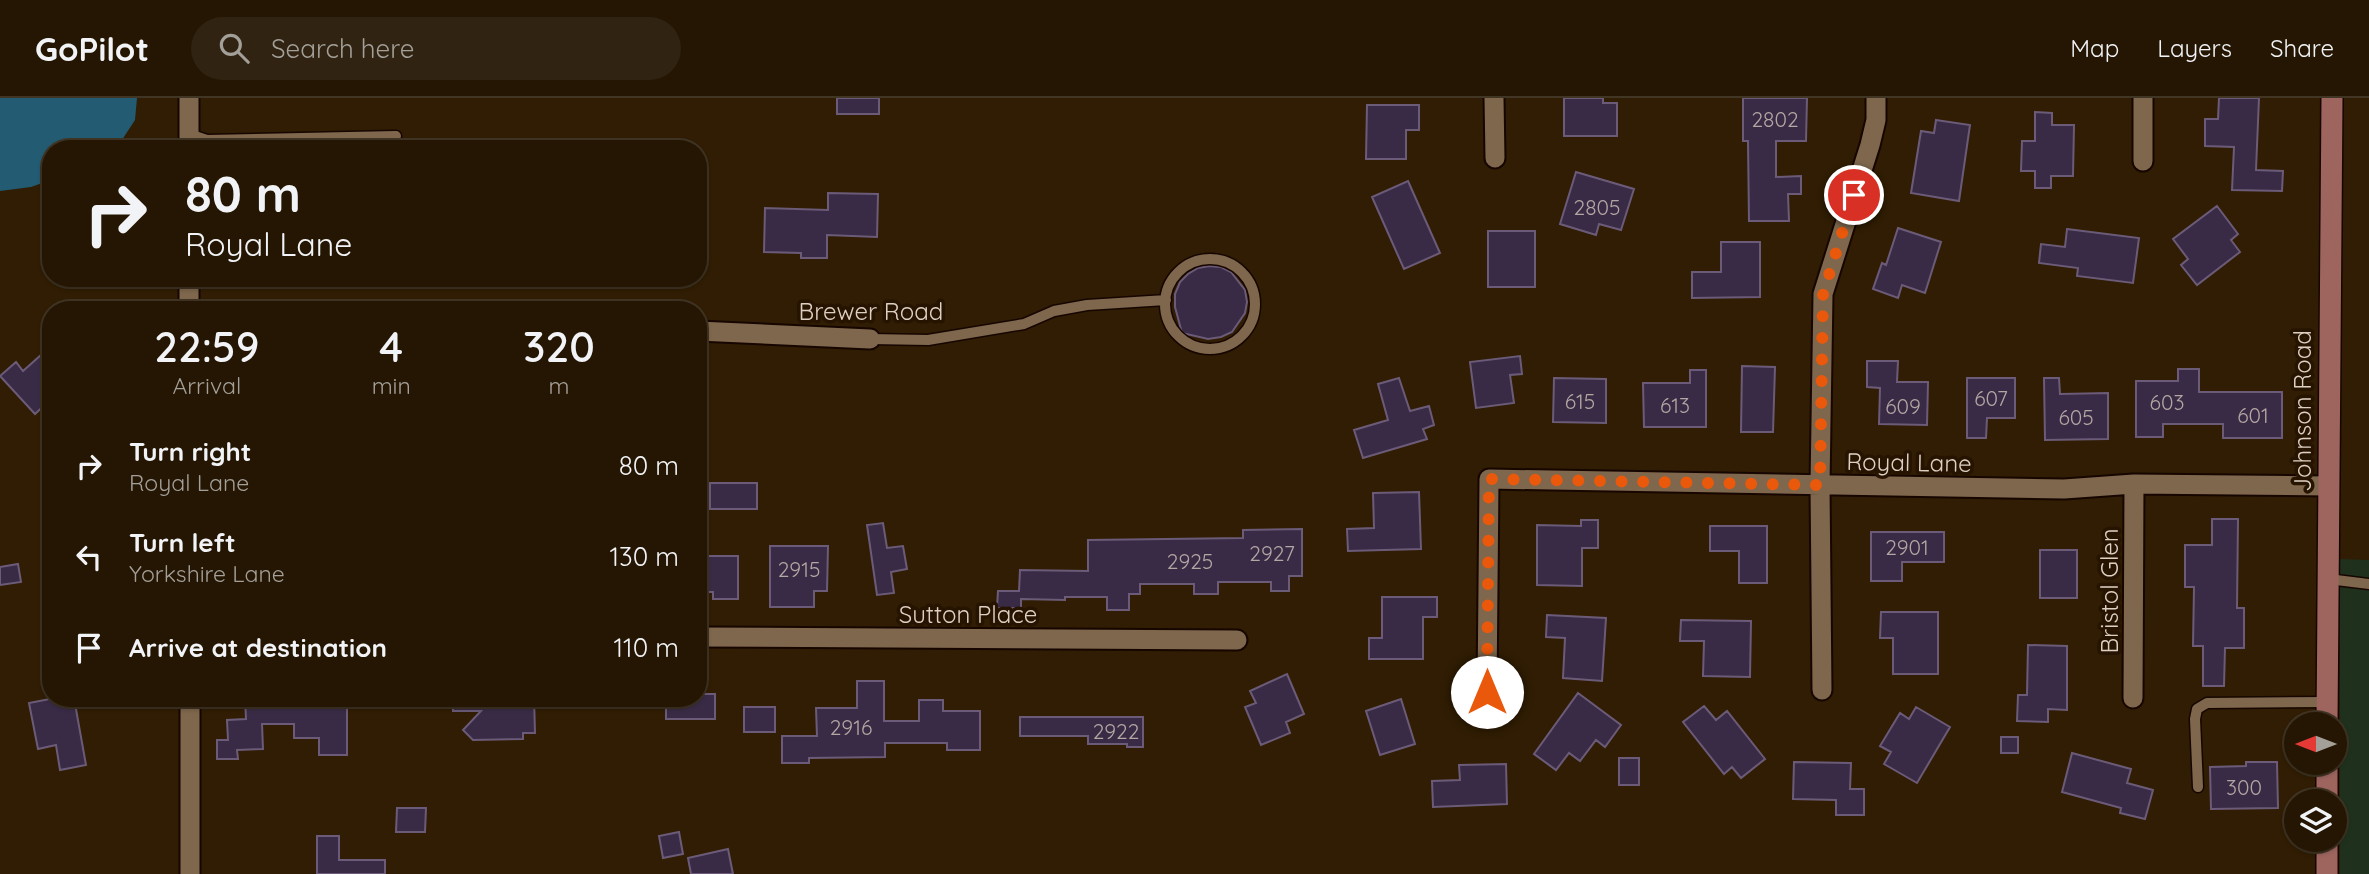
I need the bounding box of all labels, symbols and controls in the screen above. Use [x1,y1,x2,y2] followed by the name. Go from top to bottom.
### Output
[191,17,681,80] search box
[35,28,149,69] text: GoPilot
[215,29,253,67] icon: search
[271,32,414,65] text: Search here
[2070,33,2119,63] text: Map
[2157,33,2232,63] text: Layers
[2270,33,2334,63] text: Share
[1751,106,1799,132] house number: 2802
[185,163,301,224] text: 80 m
[1824,165,1884,225] pin
[70,168,161,259] icon: right
[1835,176,1873,214] icon: arrive
[1574,194,1620,220] house number: 2805
[185,224,352,264] text: Royal Lane
[799,296,943,326] street label: Brewer Road
[154,320,259,373] text: 22:59
[379,320,403,373] text: 4
[523,320,595,373] text: 320
[2287,330,2317,492] street label: Johnson Road
[172,371,241,400] text: Arrival
[372,371,411,400] text: min
[548,371,569,400] text: m
[1974,385,2008,411] house number: 607
[1565,388,1595,414] house number: 615
[2150,389,2184,415] house number: 603
[1660,392,1690,418] house number: 613
[1885,393,1921,419] house number: 609
[2237,402,2269,428] house number: 601
[2058,404,2094,430] house number: 605
[129,435,251,468] text: Turn right
[1846,446,1972,478] street label: Royal Lane
[70,447,108,485] icon: right
[619,449,679,482] text: 80 m
[129,468,249,497] text: Royal Lane
[129,526,236,559] text: Turn left
[2094,528,2124,654] street label: Bristol Glen
[1885,534,1929,560] house number: 2901
[70,538,108,576] icon: left
[609,540,679,573] text: 130 m
[1249,540,1295,566] house number: 2927
[1167,548,1213,574] house number: 2925
[778,556,820,582] house number: 2915
[129,559,285,588] text: Yorkshire Lane
[899,599,1037,629] street label: Sutton Place
[70,629,108,667] icon: arrive
[129,631,387,664] text: Arrive at destination
[613,631,679,664] text: 110 m
[1450,655,1524,729] position arrow
[2284,712,2347,775] north arrow
[2284,712,2347,852] map controls
[830,714,872,740] house number: 2916
[1093,718,1139,744] house number: 2922
[2226,774,2262,800] house number: 300
[2284,789,2347,852] button: layers

